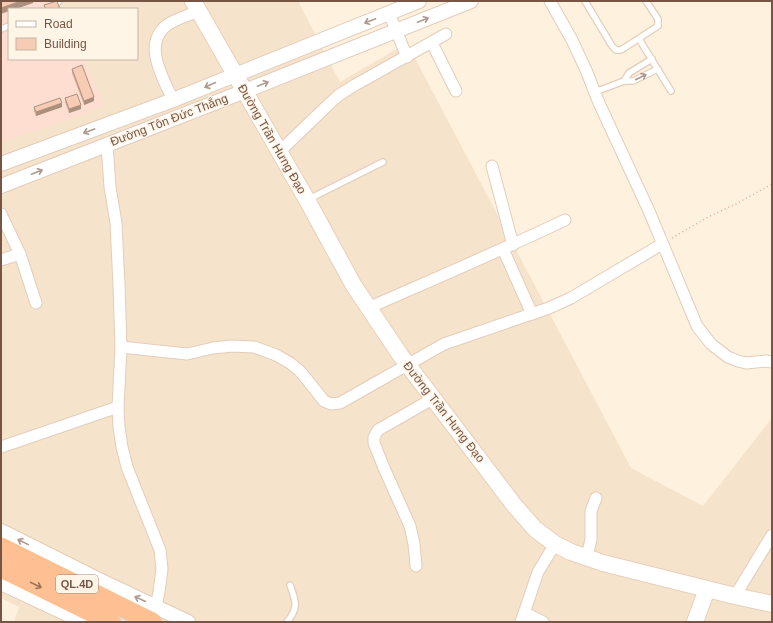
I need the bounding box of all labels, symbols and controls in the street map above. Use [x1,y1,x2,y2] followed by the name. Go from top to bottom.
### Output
[8,8,138,60] legend
[416,15,428,23] one-way arrow
[44,17,73,31] text: Road
[364,17,376,25] one-way arrow
[44,37,87,51] text: Building
[635,73,647,80] one-way arrow
[256,80,268,87] one-way arrow
[205,82,217,89] one-way arrow
[235,82,309,196] street label: Đường Trần Hưng Đạo
[108,90,230,149] street label: Đường Tôn Đức Thắng
[82,128,95,135] one-way arrow
[31,167,43,175] one-way arrow
[400,359,488,465] street label: Đường Trần Hưng Đạo
[17,538,29,545] one-way arrow
[56,575,98,593] road number: QL.4D
[30,582,42,589] one-way arrow
[134,595,146,602] one-way arrow

